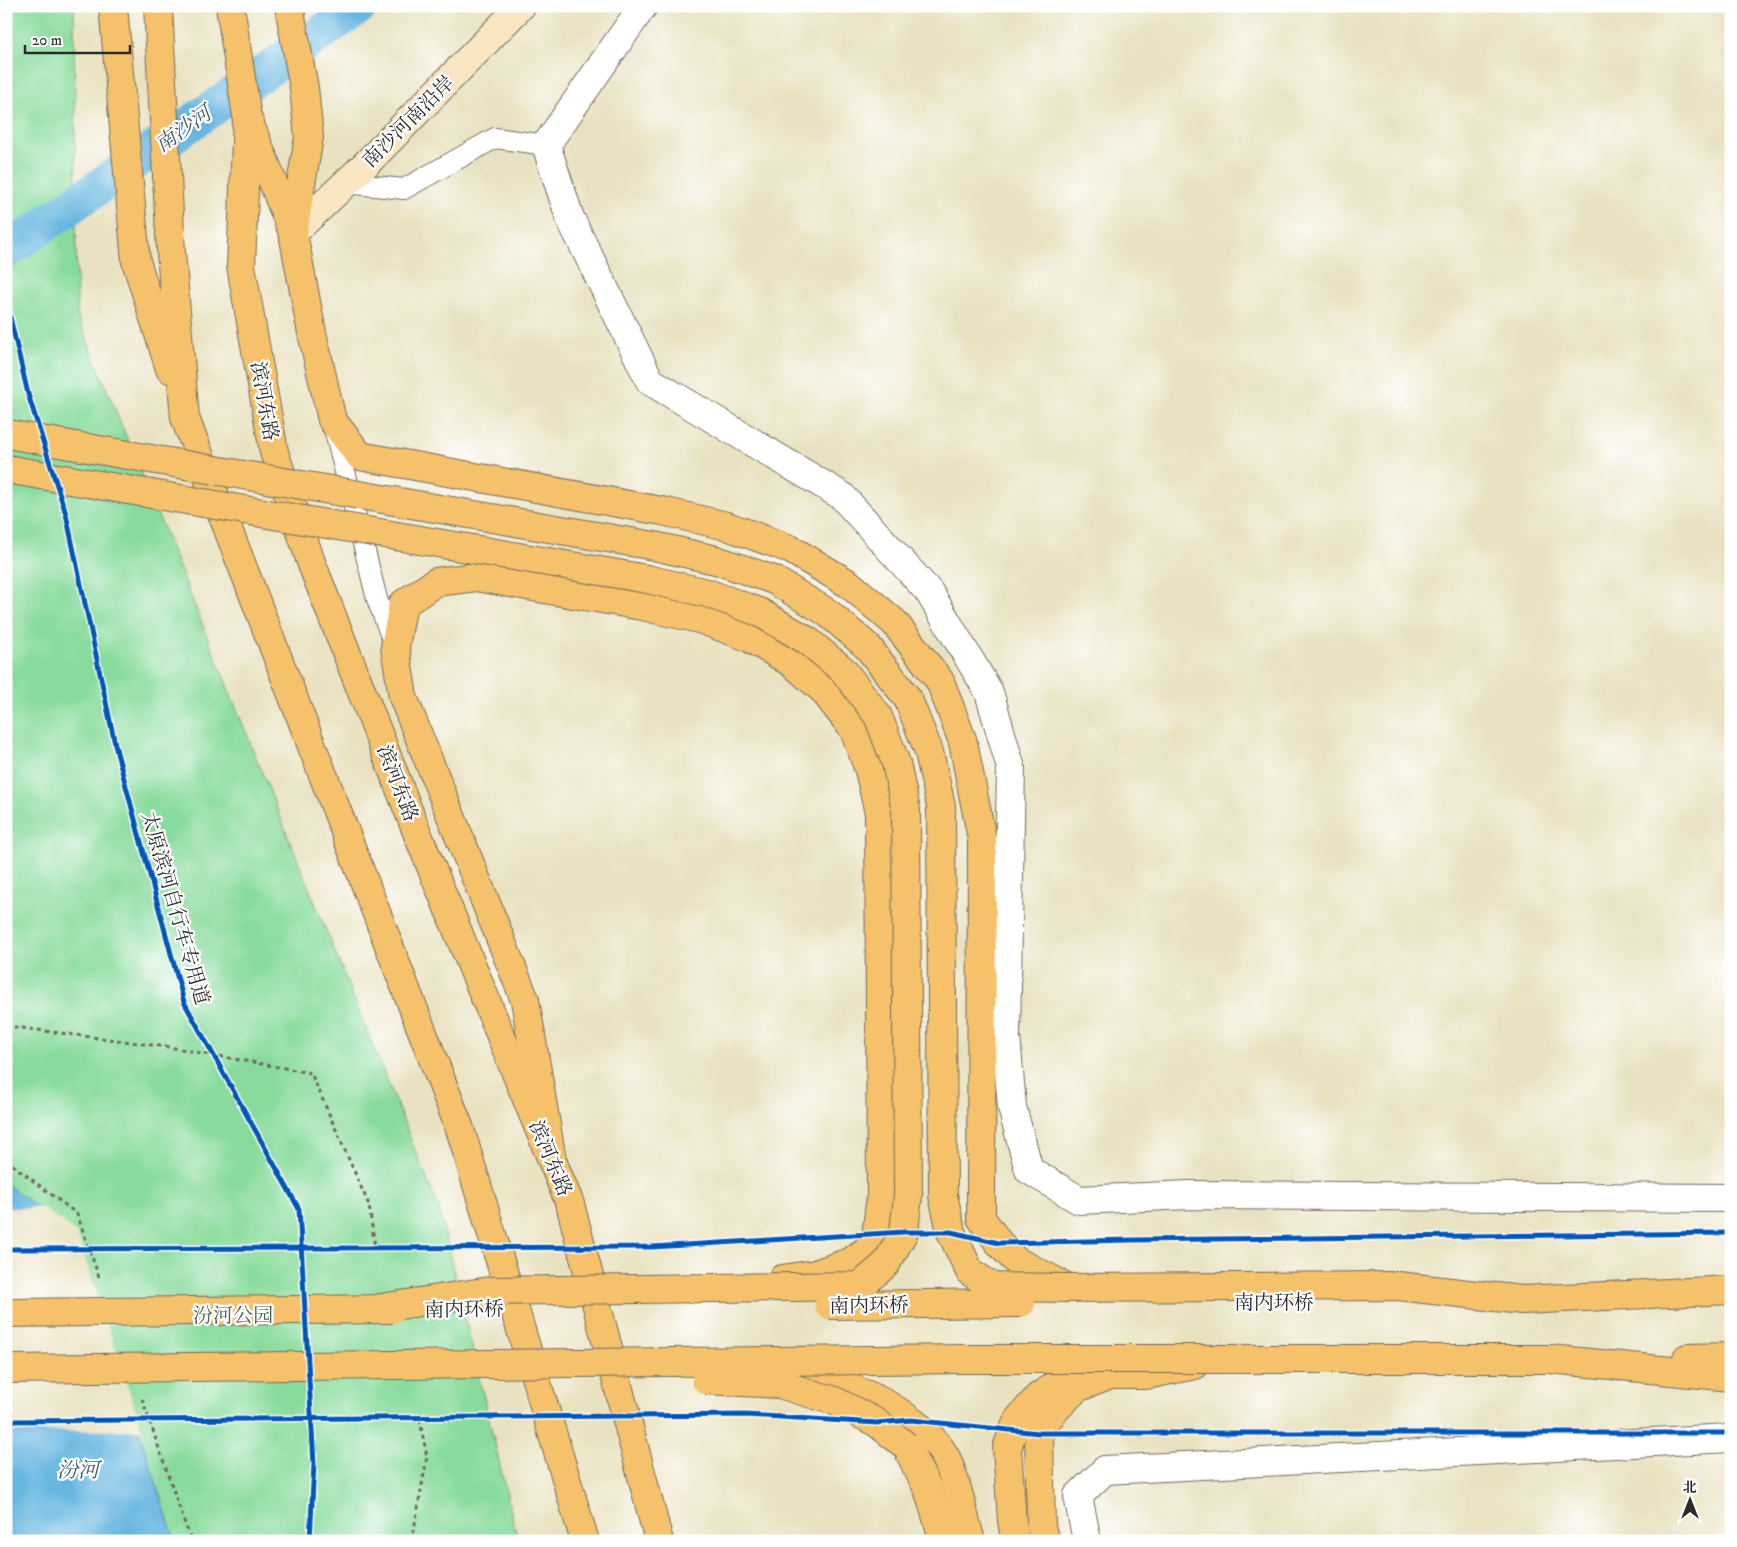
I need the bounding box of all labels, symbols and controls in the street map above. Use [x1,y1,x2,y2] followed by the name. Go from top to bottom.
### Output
[25,22,130,54] scale bar
[32,31,62,50] text: 20 m
[358,71,460,173] street label: 南沙河南沿岸
[150,99,220,159] water label: 南沙河
[244,360,283,443] street label: 滨河东路
[371,742,423,825] street label: 滨河东路
[135,809,214,1008] street label: 太原滨河自行车专用道
[522,1117,577,1200] street label: 滨河东路
[1234,1291,1314,1316] street label: 南内环桥
[829,1293,909,1320] street label: 南内环桥
[424,1297,504,1324] street label: 南内环桥
[193,1304,273,1329] park label: 汾河公园
[57,1458,103,1484] water label: 汾河
[1664,1474,1714,1524] north arrow
[1683,1479,1697,1497] text: 北

